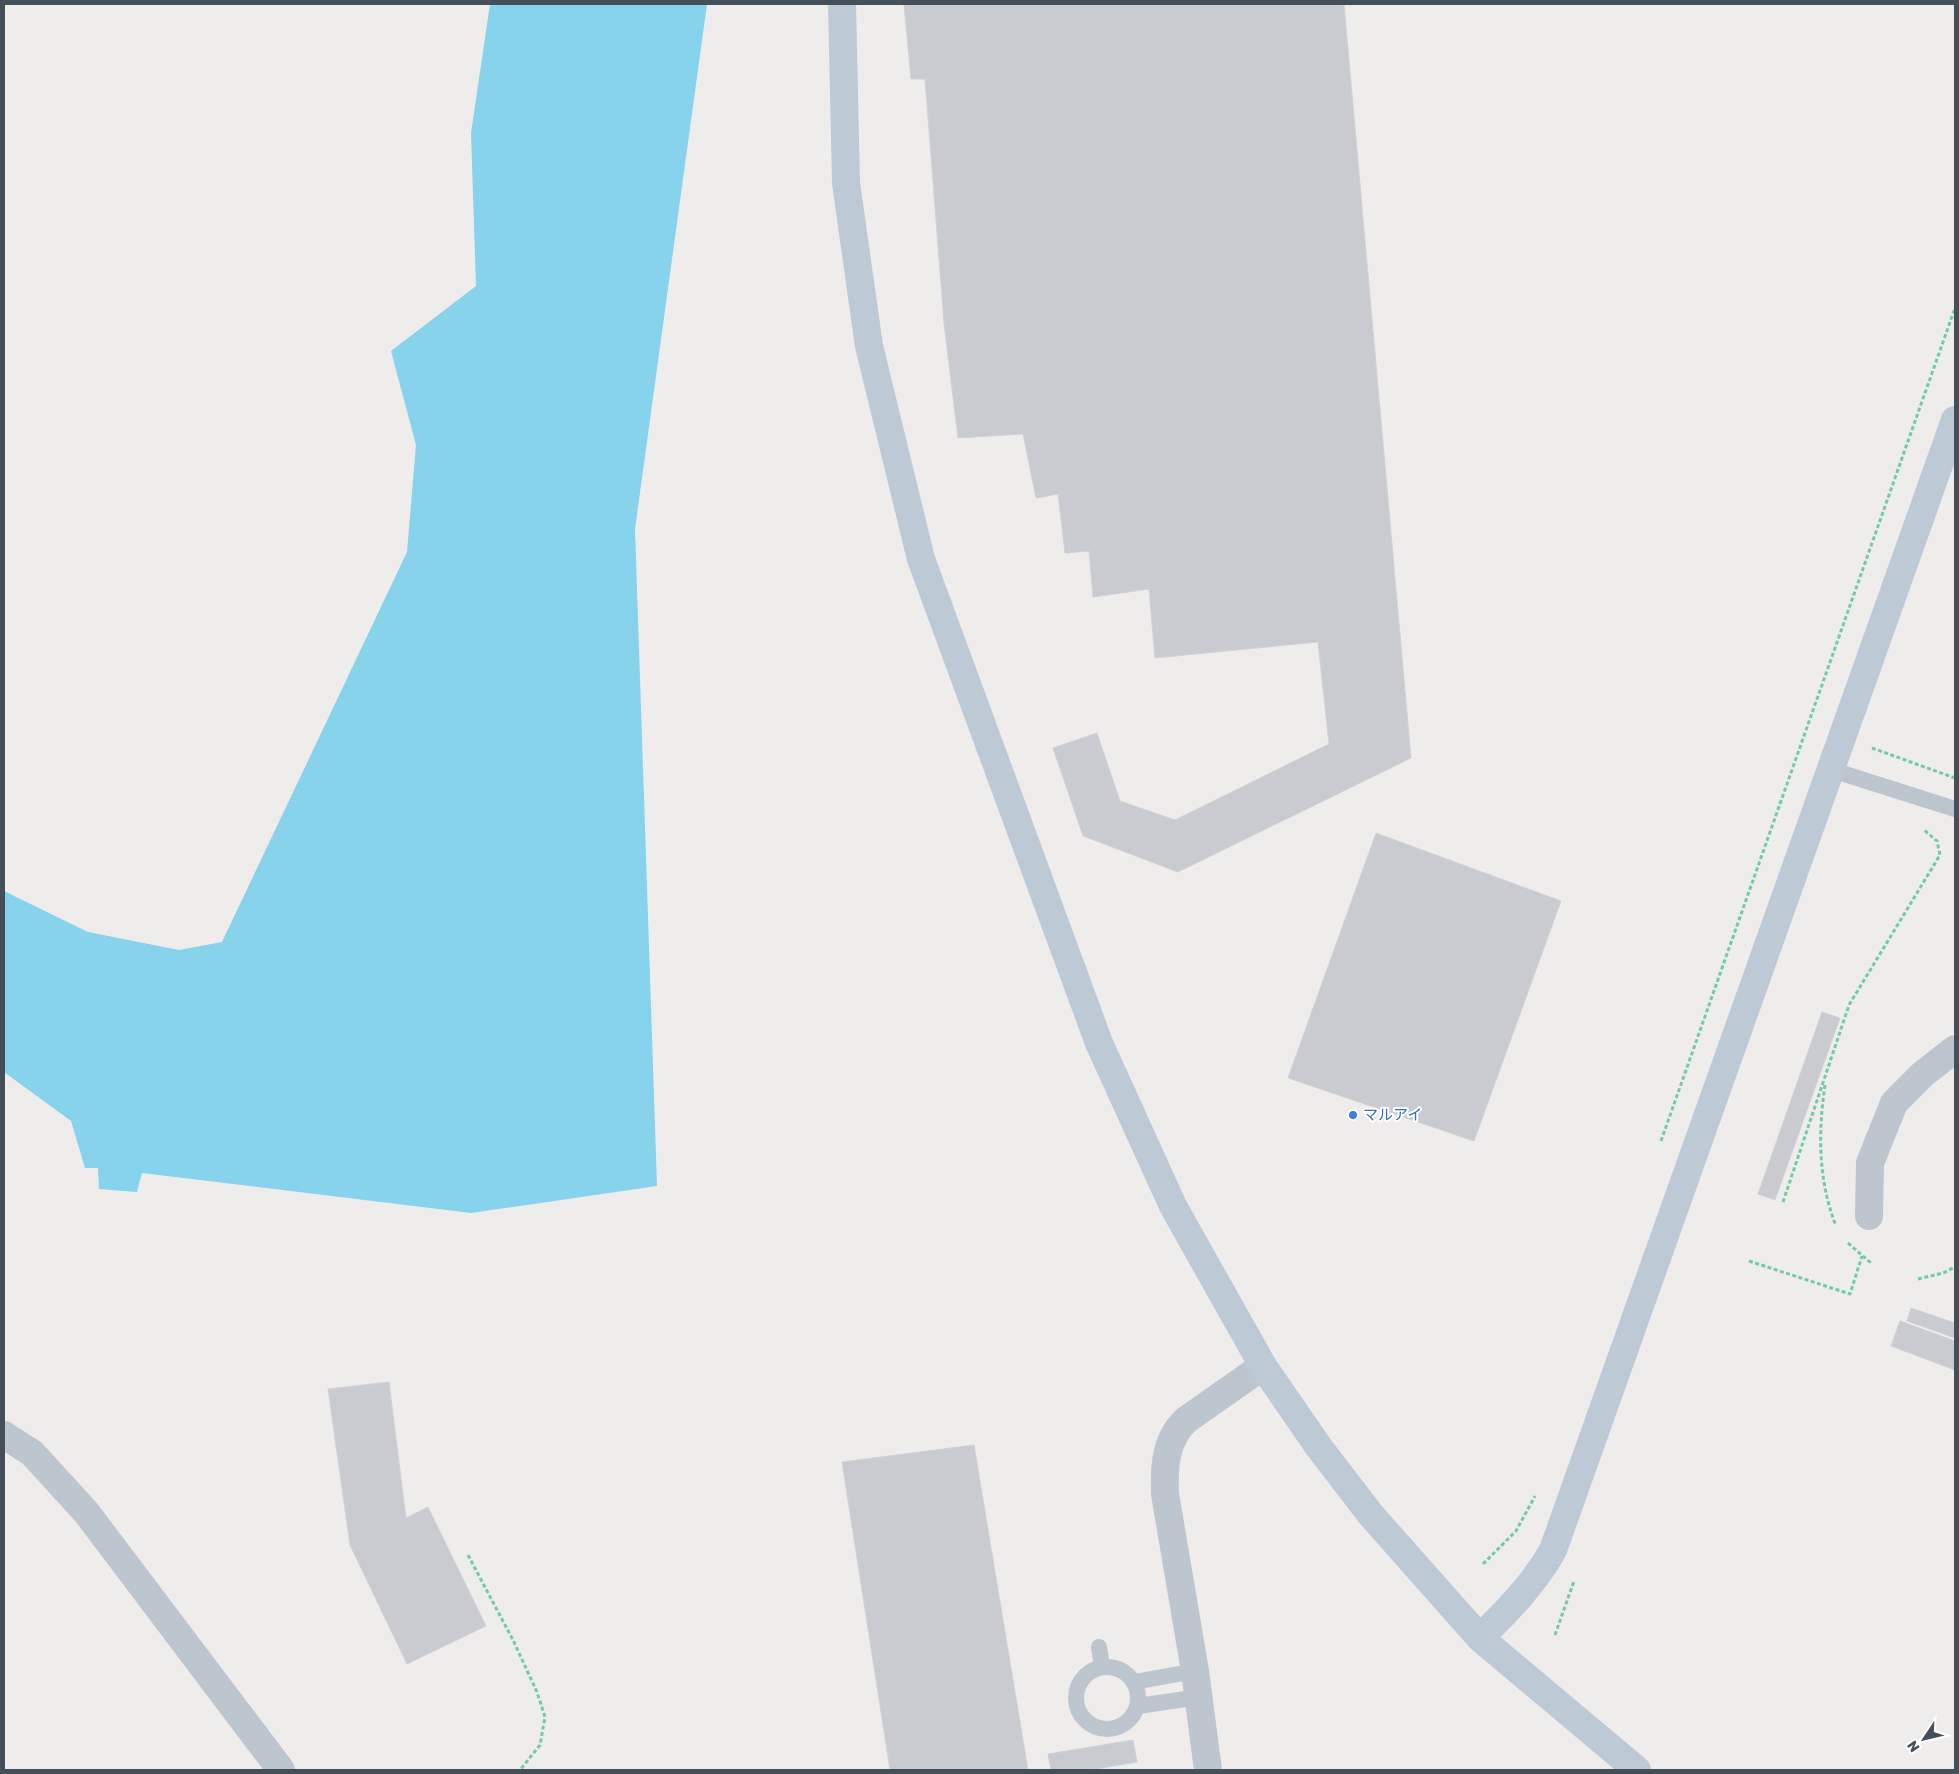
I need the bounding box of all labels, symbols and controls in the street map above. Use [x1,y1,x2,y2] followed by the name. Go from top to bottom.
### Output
[1363,1106,1422,1124] place label: マルアイ
[1347,1109,1359,1121] marker: マルアイ
[1899,1714,1949,1764] north arrow
[1904,1737,1924,1755] text: N

